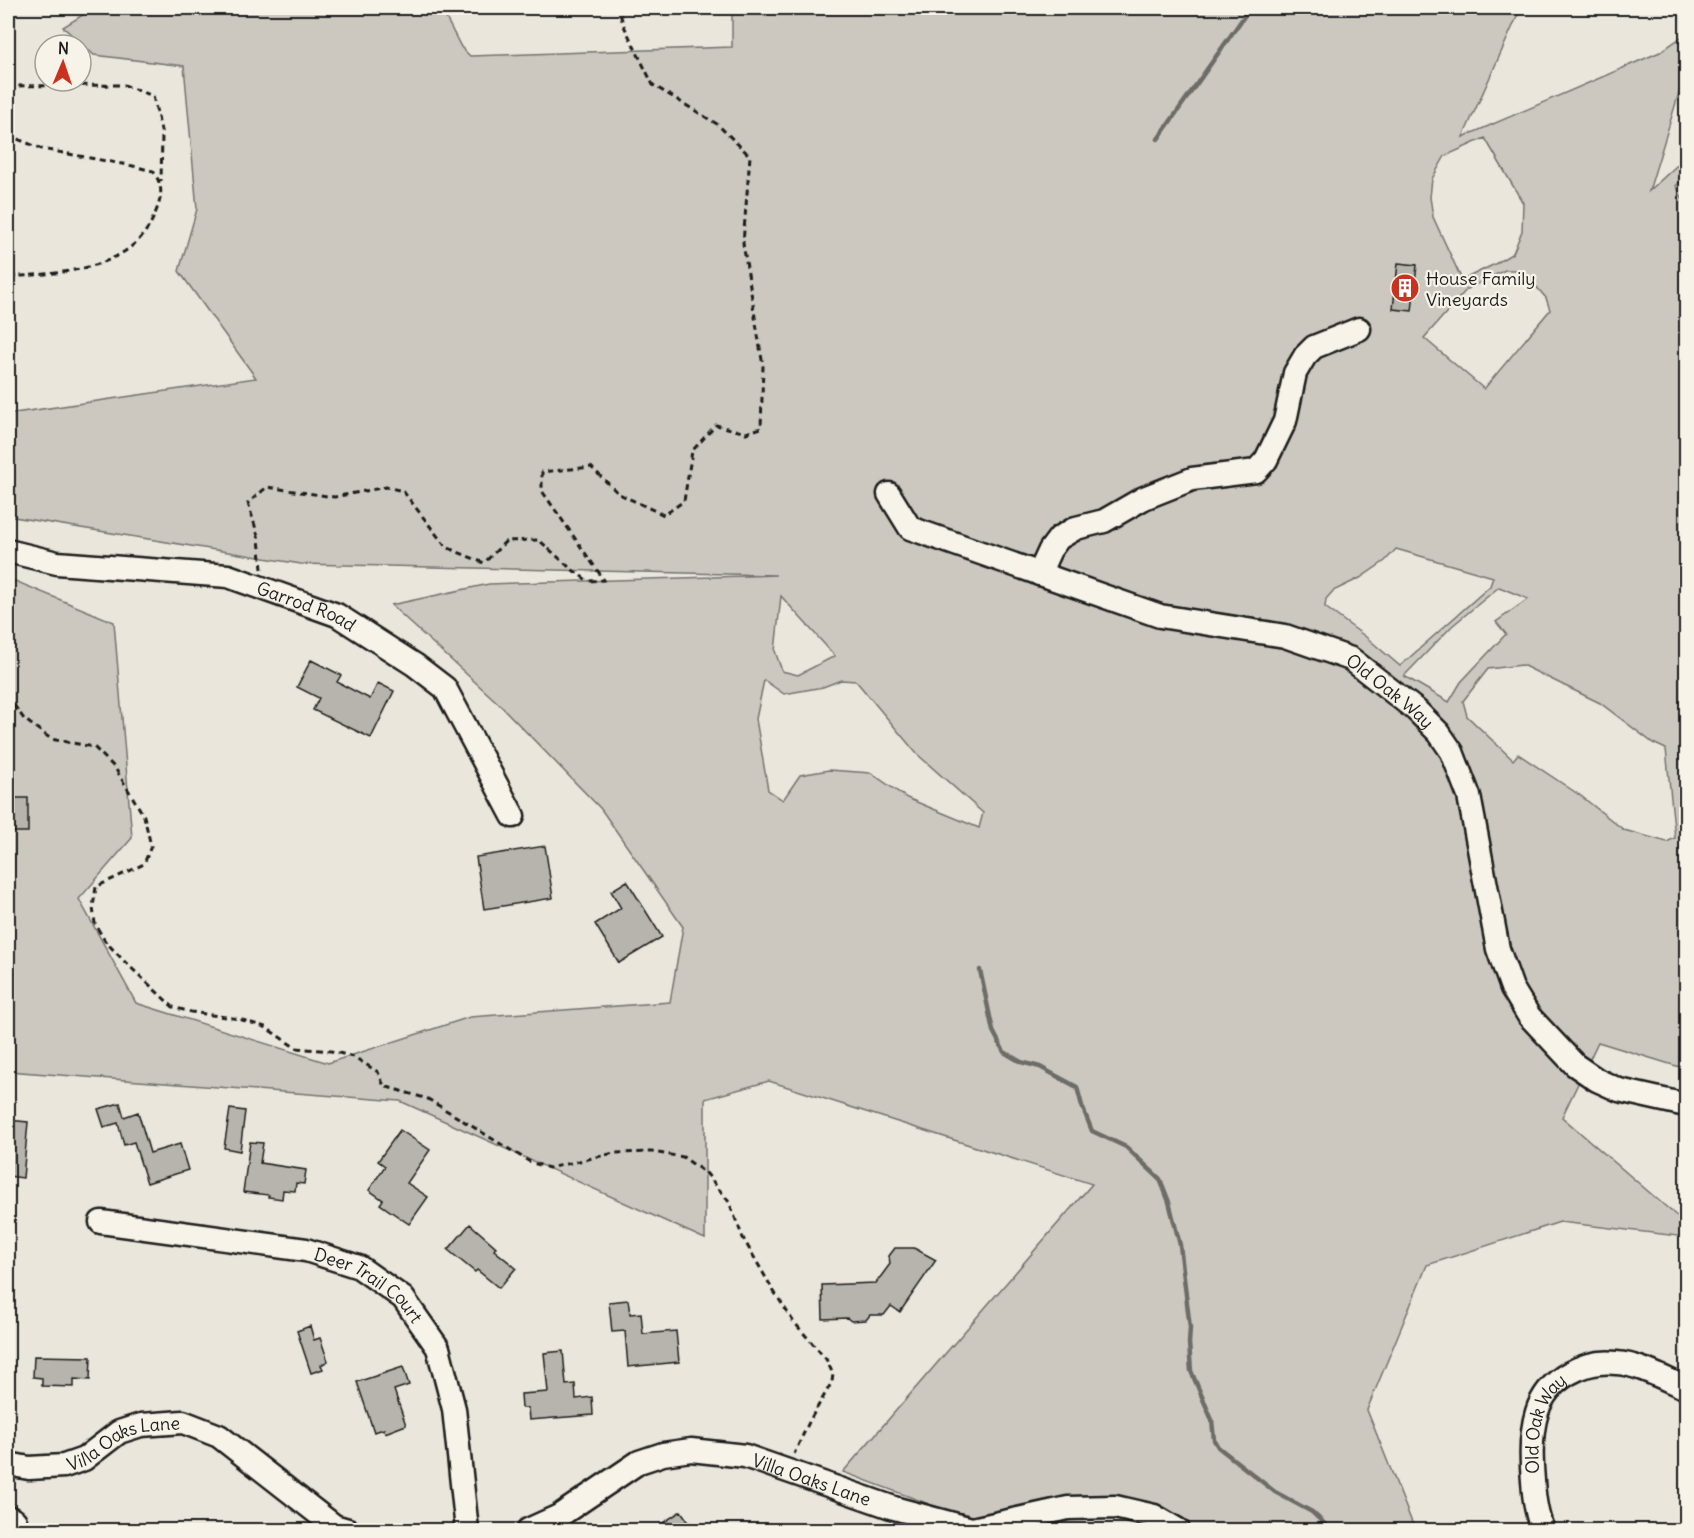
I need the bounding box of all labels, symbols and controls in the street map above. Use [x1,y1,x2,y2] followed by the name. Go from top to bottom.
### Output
[33,33,93,93] north arrow
[58,38,69,58] text: N
[1426,267,1535,311] place label: House Family Vineyards
[1389,272,1421,304] building icon: House Family Vineyards
[254,576,361,636] street label: Garrod Road
[1342,648,1439,733] street label: Old Oak Way
[311,1242,428,1327] street label: Deer Trail Court
[1520,1368,1570,1474] street label: Old Oak Way
[64,1411,181,1476] street label: Villa Oaks Lane
[749,1448,874,1511] street label: Villa Oaks Lane

